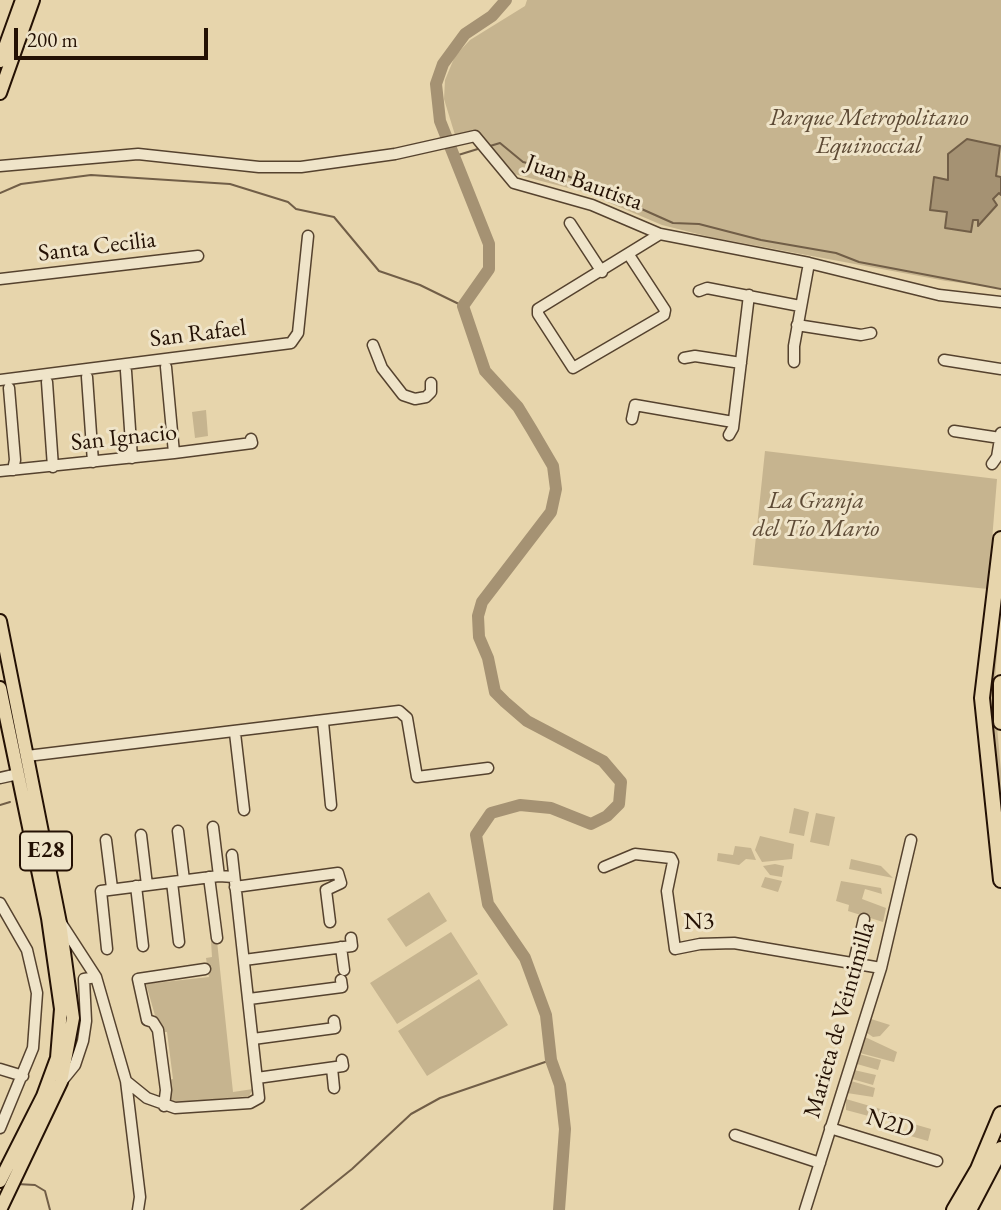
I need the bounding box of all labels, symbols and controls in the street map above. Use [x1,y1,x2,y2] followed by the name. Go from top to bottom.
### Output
[18,14,212,58] scale bar
[27,26,78,53] text: 200 m
[769,104,969,160] park label: Parque Metropolitano Equinoccial
[522,149,646,217] street label: Juan Bautista
[37,225,157,269] street label: Santa Cecilia
[148,314,248,354] street label: San Rafael
[69,418,179,458] street label: San Ignacio
[753,487,879,543] park label: La Granja del Tío Mario
[20,832,72,870] road number: E28
[683,907,715,937] street label: N3
[798,919,882,1121] street label: Marieta de Veintimilla
[863,1103,917,1145] street label: N2D

